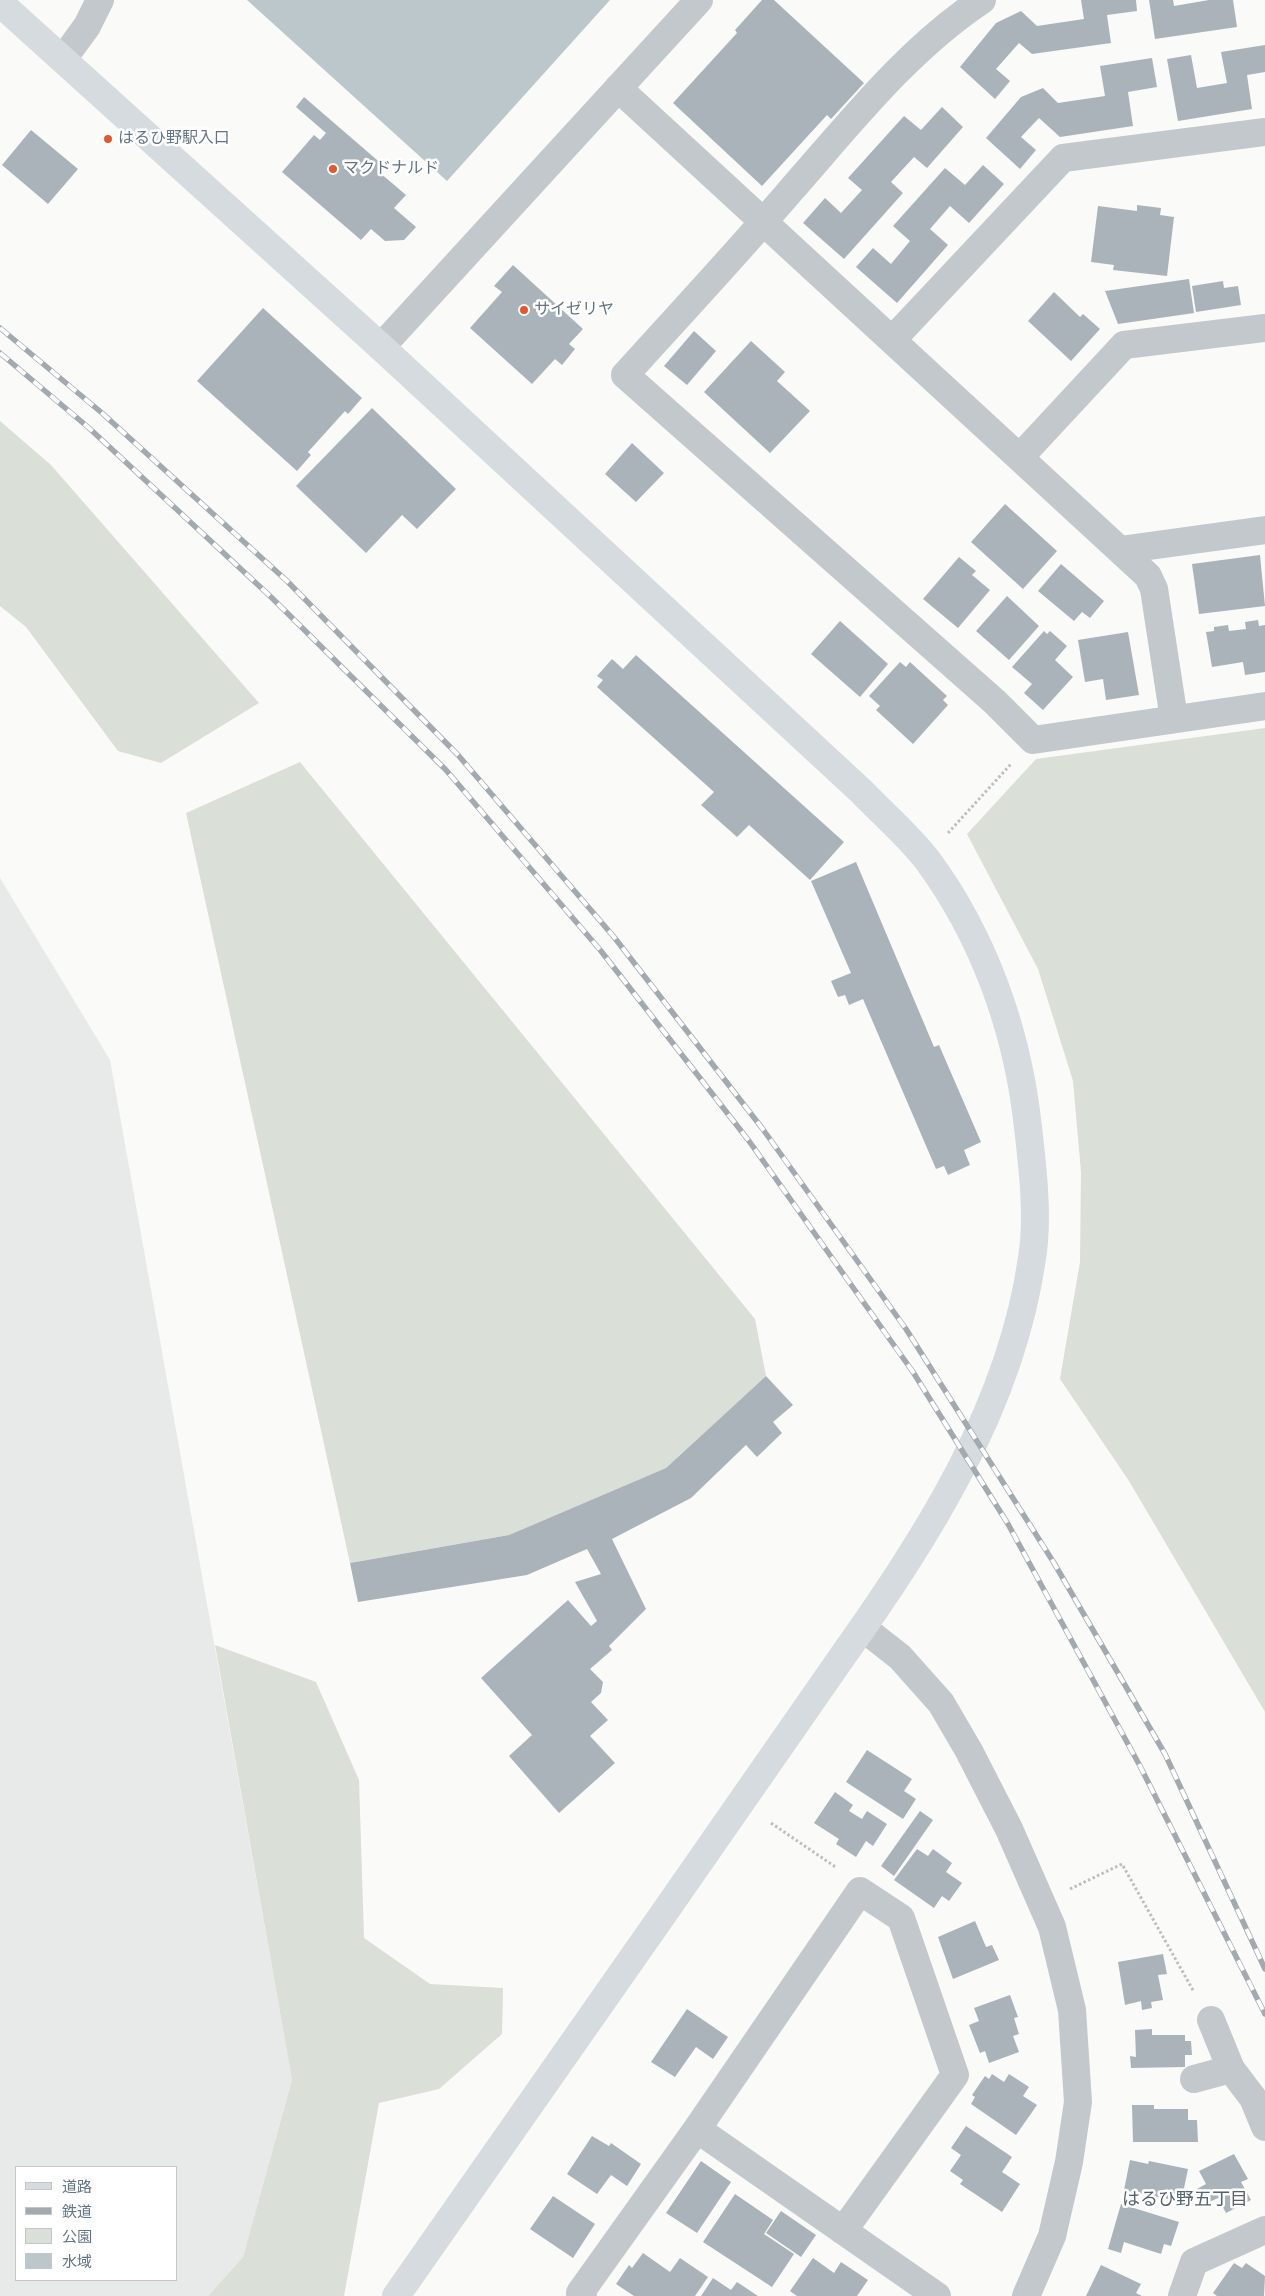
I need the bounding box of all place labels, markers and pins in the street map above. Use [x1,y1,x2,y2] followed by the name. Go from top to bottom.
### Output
[118,129,230,149] place label: はるひ野駅入口
[102,133,114,145] marker: はるひ野駅入口
[343,159,439,179] place label: マクドナルド
[327,163,339,175] marker: マクドナルド
[534,300,614,320] place label: サイゼリヤ
[518,304,530,316] marker: サイゼリヤ

